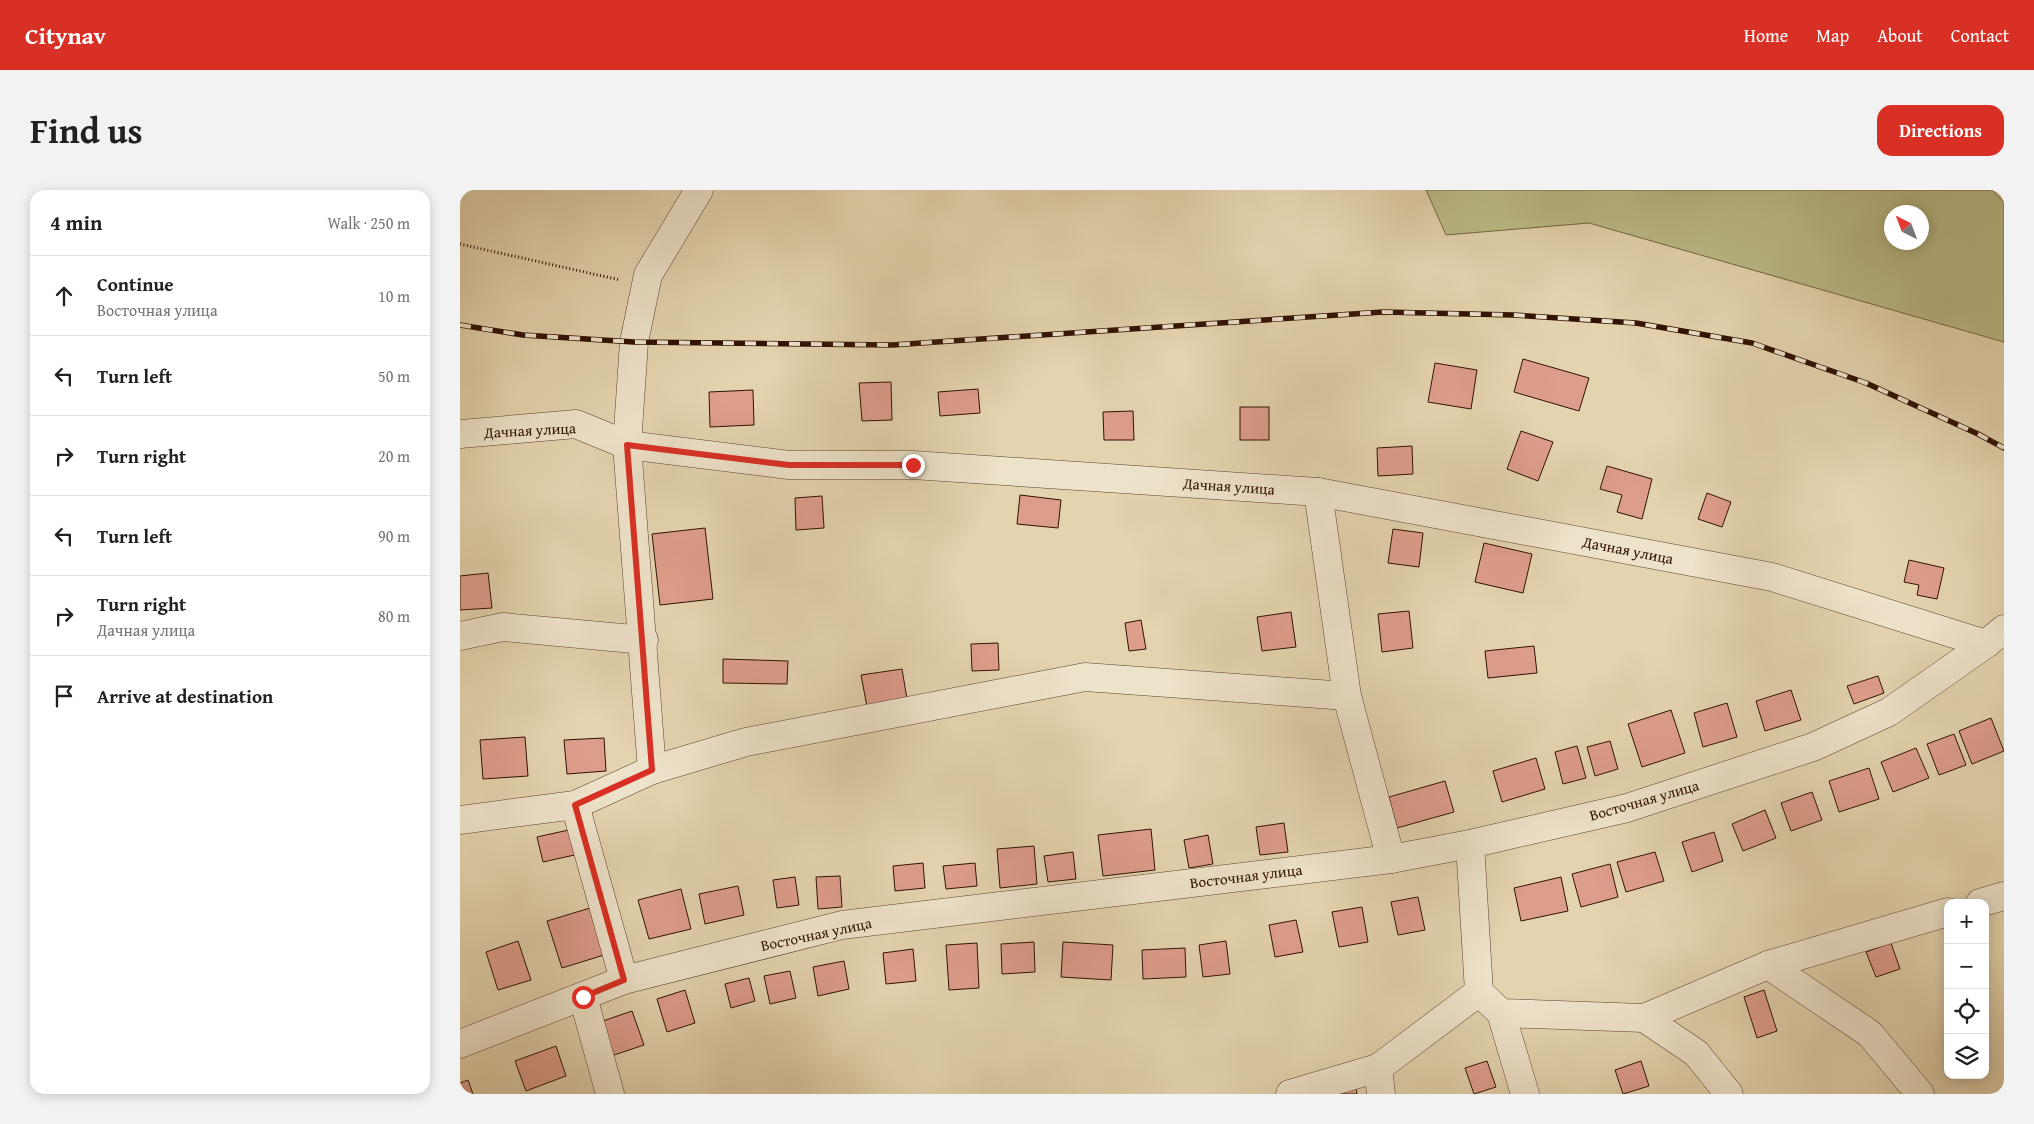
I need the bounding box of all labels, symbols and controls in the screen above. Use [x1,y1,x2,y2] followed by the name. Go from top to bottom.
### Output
[25,18,106,53] text: Citynav
[1744,22,1788,49] text: Home
[1816,22,1849,49] text: Map
[1877,22,1923,49] text: About
[1951,22,2009,49] text: Contact
[30,105,143,156] text: Find us
[1877,105,2004,156] button: Directions
[1884,205,1929,250] north arrow
[50,207,102,238] text: 4 min
[327,211,410,235] text: Walk · 250 m
[97,270,174,298] text: Continue
[50,282,78,310] icon: ahead
[378,284,410,308] text: 10 m
[97,298,218,322] text: Восточная улица
[50,362,78,390] icon: left
[97,362,172,390] text: Turn left
[378,364,410,388] text: 50 m
[483,417,577,443] street label: Дачная улица
[50,442,78,470] icon: right
[97,442,186,470] text: Turn right
[378,444,410,468] text: 20 m
[902,454,925,477] route end
[1181,472,1276,500] street label: Дачная улица
[50,522,78,550] icon: left
[97,522,172,550] text: Turn left
[378,524,410,548] text: 90 m
[1580,531,1676,569] street label: Дачная улица
[97,590,186,618] text: Turn right
[50,602,78,630] icon: right
[378,604,410,628] text: 80 m
[97,618,195,642] text: Дачная улица
[50,682,78,710] icon: arrive
[97,682,273,710] text: Arrive at destination
[1587,774,1702,826] street label: Восточная улица
[1189,859,1304,893] street label: Восточная улица
[1944,899,1989,1079] map controls
[1944,899,1989,944] button: +
[759,912,874,956] street label: Восточная улица
[1944,944,1989,989] button: −
[572,986,595,1009] route start
[1944,989,1989,1034] button: locate
[1944,1034,1989,1079] button: layers

